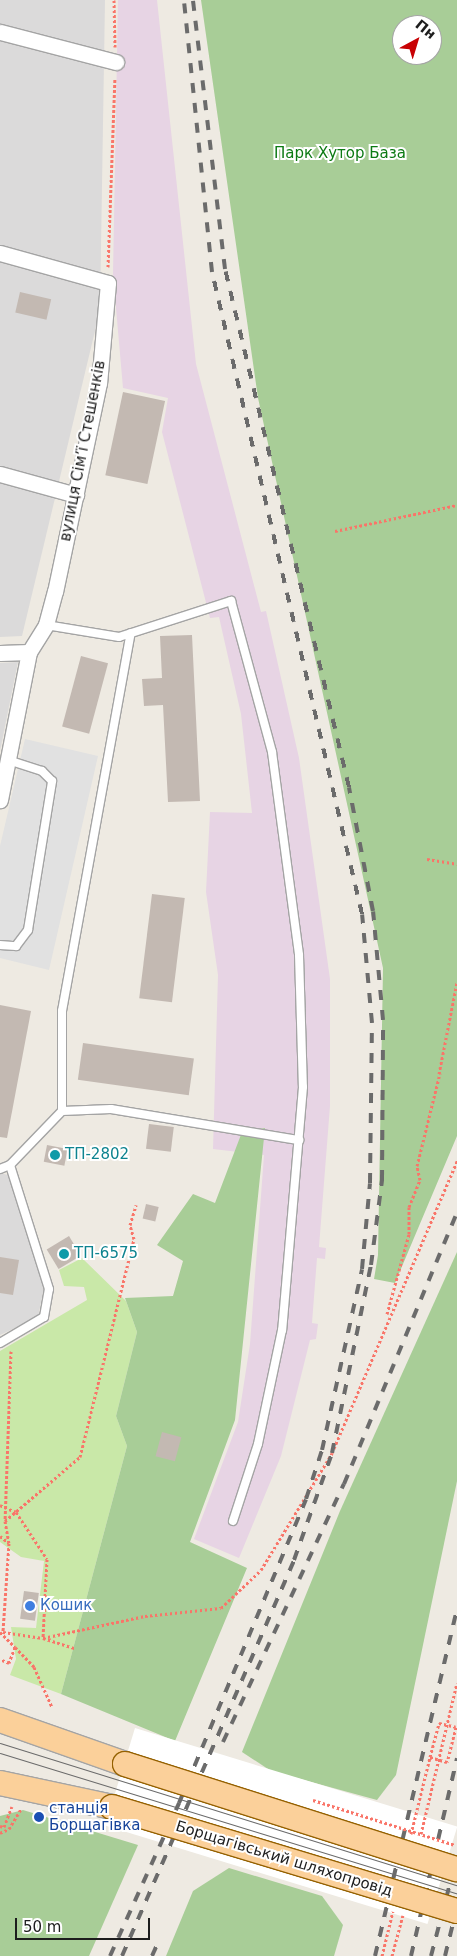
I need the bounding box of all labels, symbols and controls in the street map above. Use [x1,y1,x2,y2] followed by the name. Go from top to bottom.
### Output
[392,15,442,65] north arrow
[412,16,439,42] text: Пн
[274,145,406,163] park label: Парк Хутор База
[57,359,109,543] street label: вулиця Сімʼї Стешенків
[65,1146,129,1164] place label: ТП-2802
[49,1149,61,1161] marker: ТП-2802
[74,1245,138,1263] place label: ТП-6575
[58,1248,70,1260] marker: ТП-6575
[40,1597,92,1615] place label: Кошик
[24,1600,36,1612] marker: Кошик
[49,1799,140,1834] place label: станція Борщагівка
[33,1811,45,1823] marker: станція Борщагівка
[173,1817,395,1901] street label: Борщагівський шляхопровід
[18,1908,152,1940] scale bar
[23,1918,61,1936] text: 50 m

